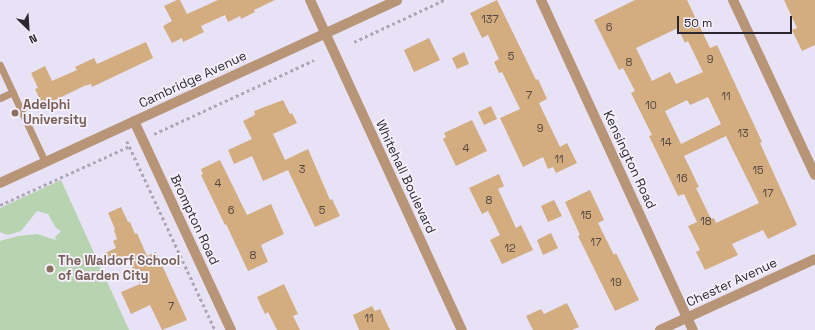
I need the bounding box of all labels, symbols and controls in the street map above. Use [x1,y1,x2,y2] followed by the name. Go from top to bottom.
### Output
[8,8,48,48] north arrow
[679,8,794,34] scale bar
[481,12,499,26] house number: 137
[684,15,712,31] text: 50 m
[606,20,612,34] house number: 6
[27,31,39,47] text: N
[137,48,249,112] street label: Cambridge Avenue
[508,49,514,63] house number: 5
[707,52,713,66] house number: 9
[626,55,632,69] house number: 8
[526,88,532,102] house number: 7
[721,89,731,103] house number: 11
[23,98,87,129] place label: Adelphi University
[645,98,657,112] house number: 10
[10,108,20,118] marker: Adelphi University
[599,108,659,212] street label: Kensington Road
[372,118,438,236] street label: Whitehall Boulevard
[537,121,543,135] house number: 9
[737,126,749,140] house number: 13
[660,135,672,149] house number: 14
[463,141,469,155] house number: 4
[554,152,564,166] house number: 11
[299,162,305,176] house number: 3
[752,163,764,177] house number: 15
[676,171,688,185] house number: 16
[166,172,222,268] street label: Brompton Road
[215,176,221,190] house number: 4
[763,186,773,200] house number: 17
[486,193,492,207] house number: 8
[228,203,234,217] house number: 6
[319,203,325,217] house number: 5
[580,208,592,222] house number: 15
[700,214,712,228] house number: 18
[591,235,601,249] house number: 17
[504,241,516,255] house number: 12
[250,248,256,262] house number: 8
[58,254,180,285] place label: The Waldorf School of Garden City
[684,255,780,311] street label: Chester Avenue
[45,264,55,274] marker: The Waldorf School of Garden City
[610,275,622,289] house number: 19
[168,299,174,313] house number: 7
[364,311,374,325] house number: 11

